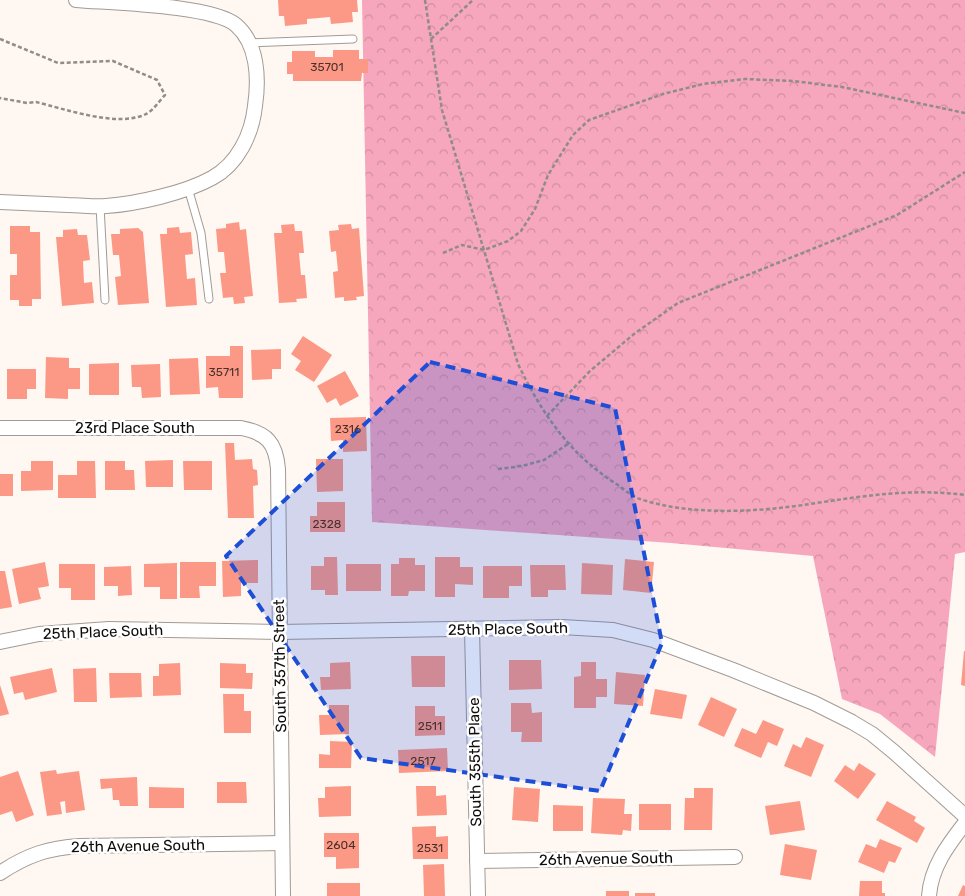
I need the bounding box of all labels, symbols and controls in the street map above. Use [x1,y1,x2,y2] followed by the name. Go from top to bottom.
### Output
[310,60,344,74] house number: 35701
[209,365,239,379] house number: 35711
[75,419,195,437] street label: 23rd Place South
[335,422,361,436] house number: 2316
[313,517,341,531] house number: 2328
[270,599,290,733] street label: South 357th Street
[448,619,568,639] street label: 25th Place South
[43,621,163,643] street label: 25th Place South
[465,697,485,827] street label: South 355th Place
[418,719,442,733] house number: 2511
[410,754,436,768] house number: 2517
[71,836,205,856] street label: 26th Avenue South
[326,838,356,852] house number: 2604
[417,841,443,855] house number: 2531
[539,849,673,869] street label: 26th Avenue South

